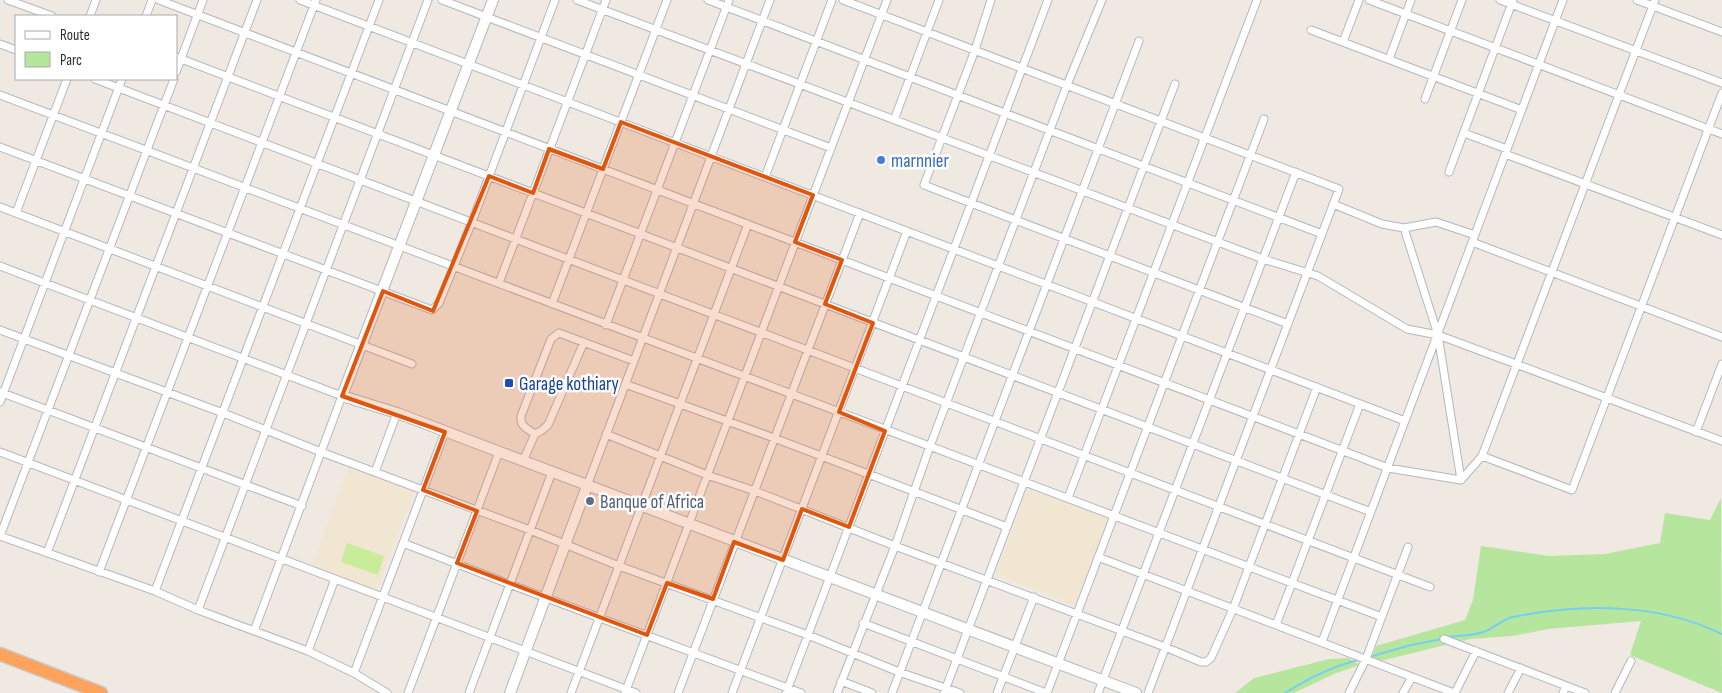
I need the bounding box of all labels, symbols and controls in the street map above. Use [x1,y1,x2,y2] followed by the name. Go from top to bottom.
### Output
[15,15,178,80] legend
[60,26,90,45] text: Route
[60,51,82,70] text: Parc
[891,150,949,173] place label: marnnier
[875,154,887,166] marker: marnnier
[519,373,620,396] place label: Garage kothiary
[503,377,515,389] marker: Garage kothiary
[600,491,704,514] place label: Banque of Africa
[584,495,596,507] marker: Banque of Africa

